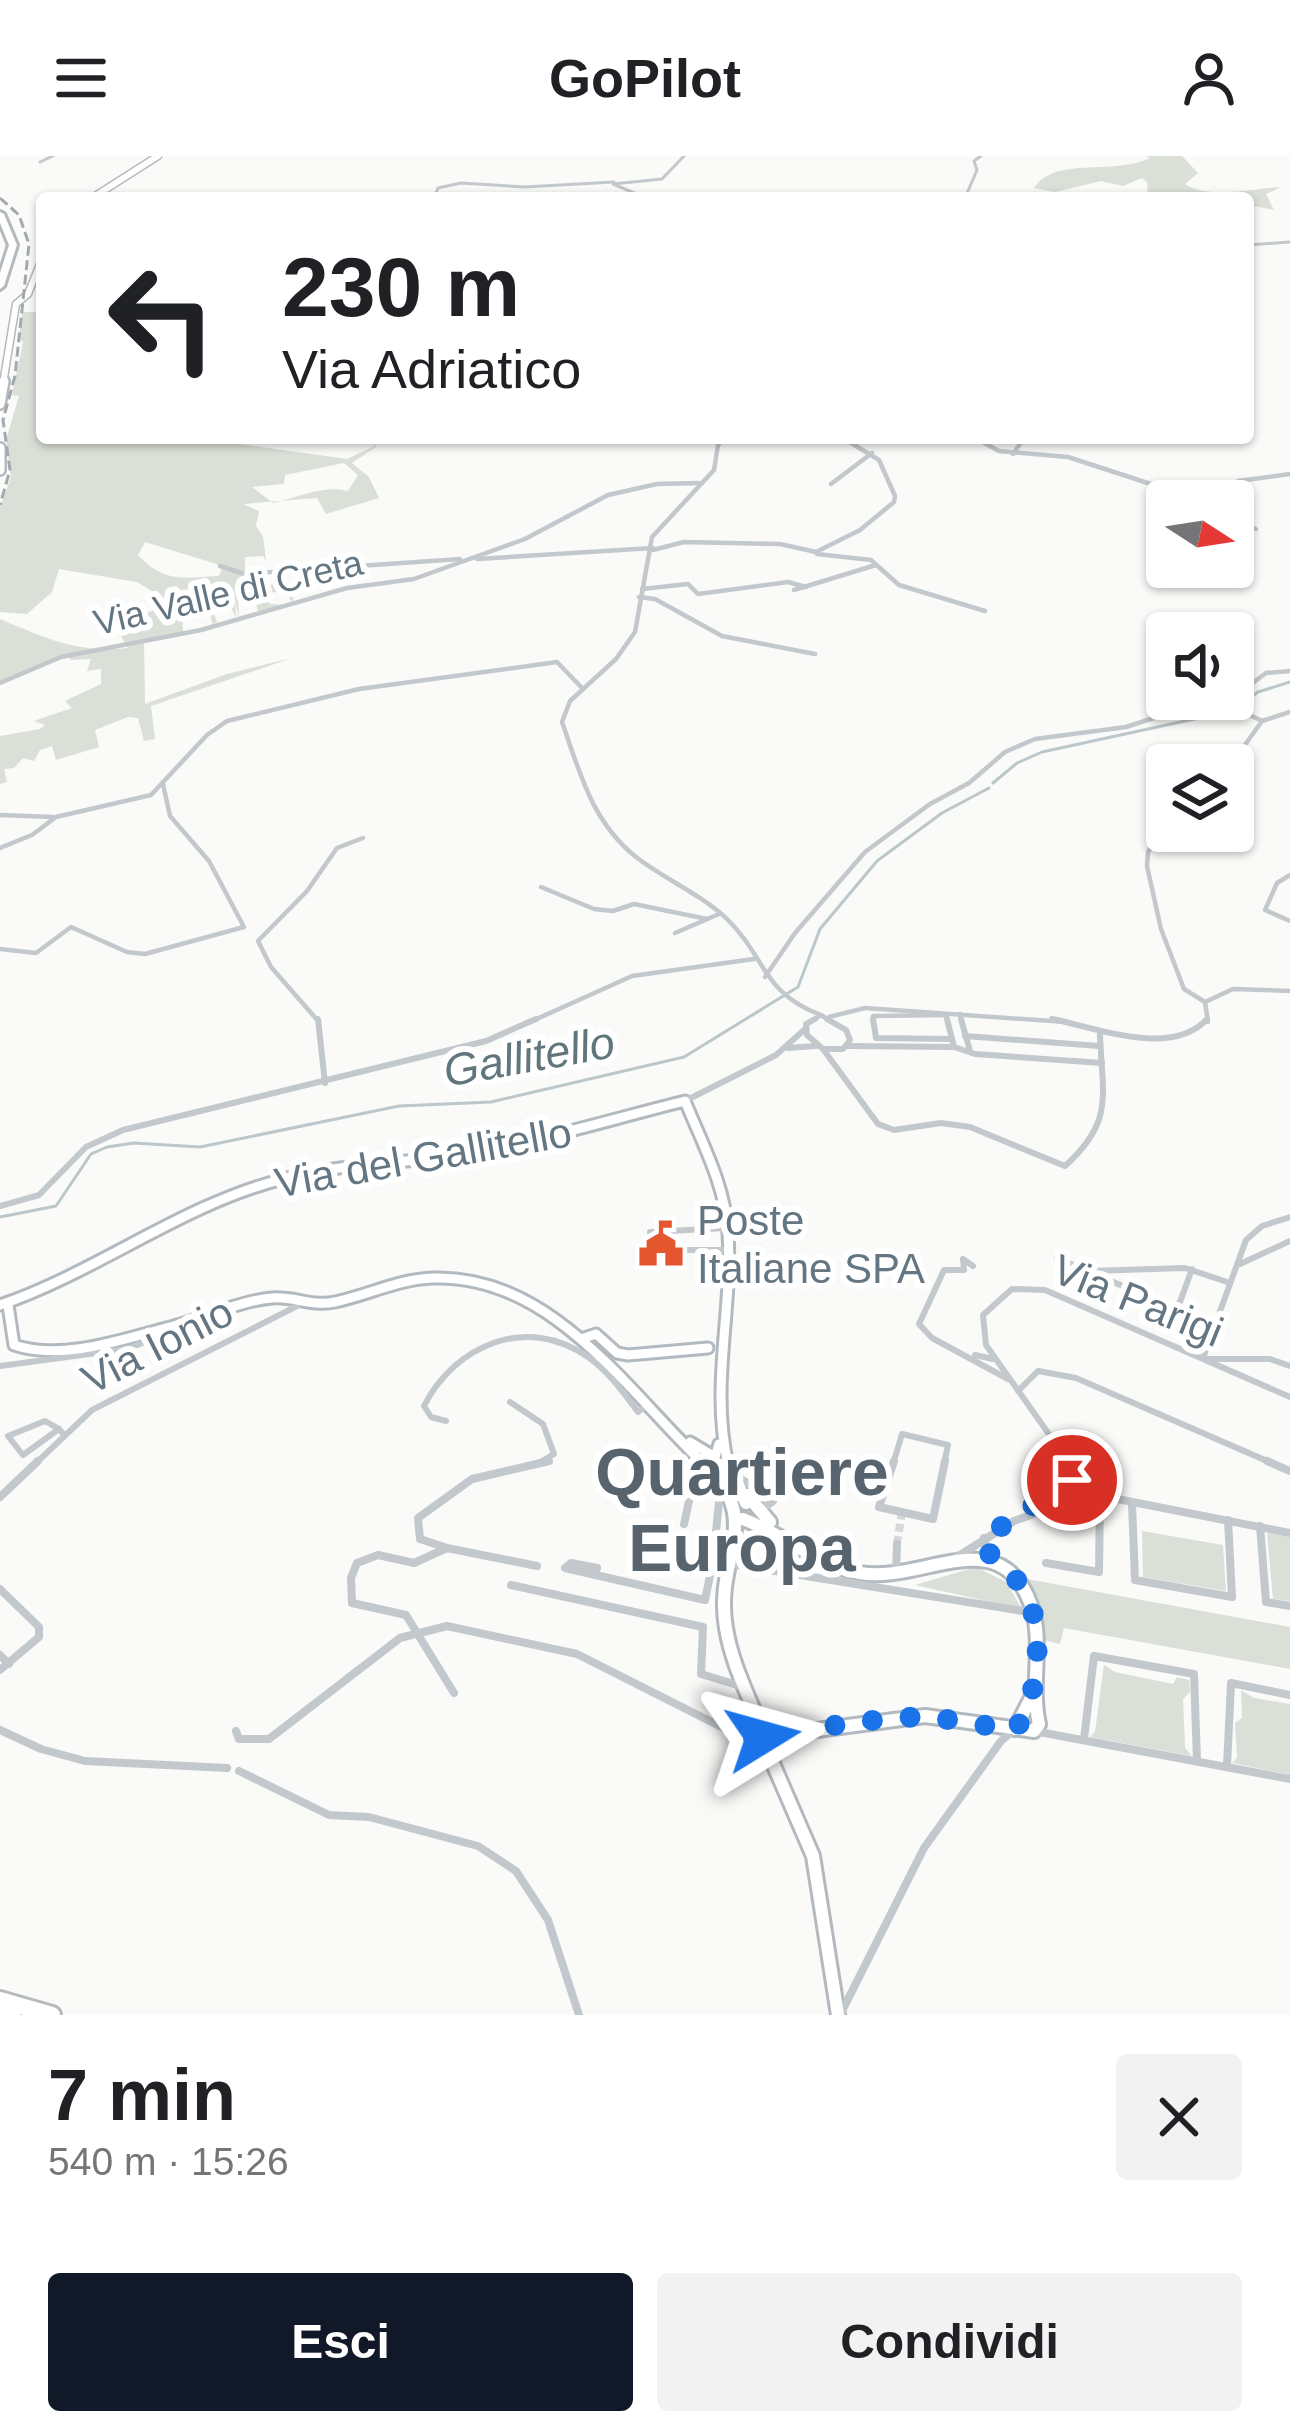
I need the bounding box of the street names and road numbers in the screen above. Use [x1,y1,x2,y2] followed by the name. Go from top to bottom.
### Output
[90,541,368,643] street label: Via Valle di Creta
[271,1108,575,1207] street label: Via del Gallitello
[1046,1245,1230,1356] street label: Via Parigi
[74,1288,240,1403] street label: Via Ionio

